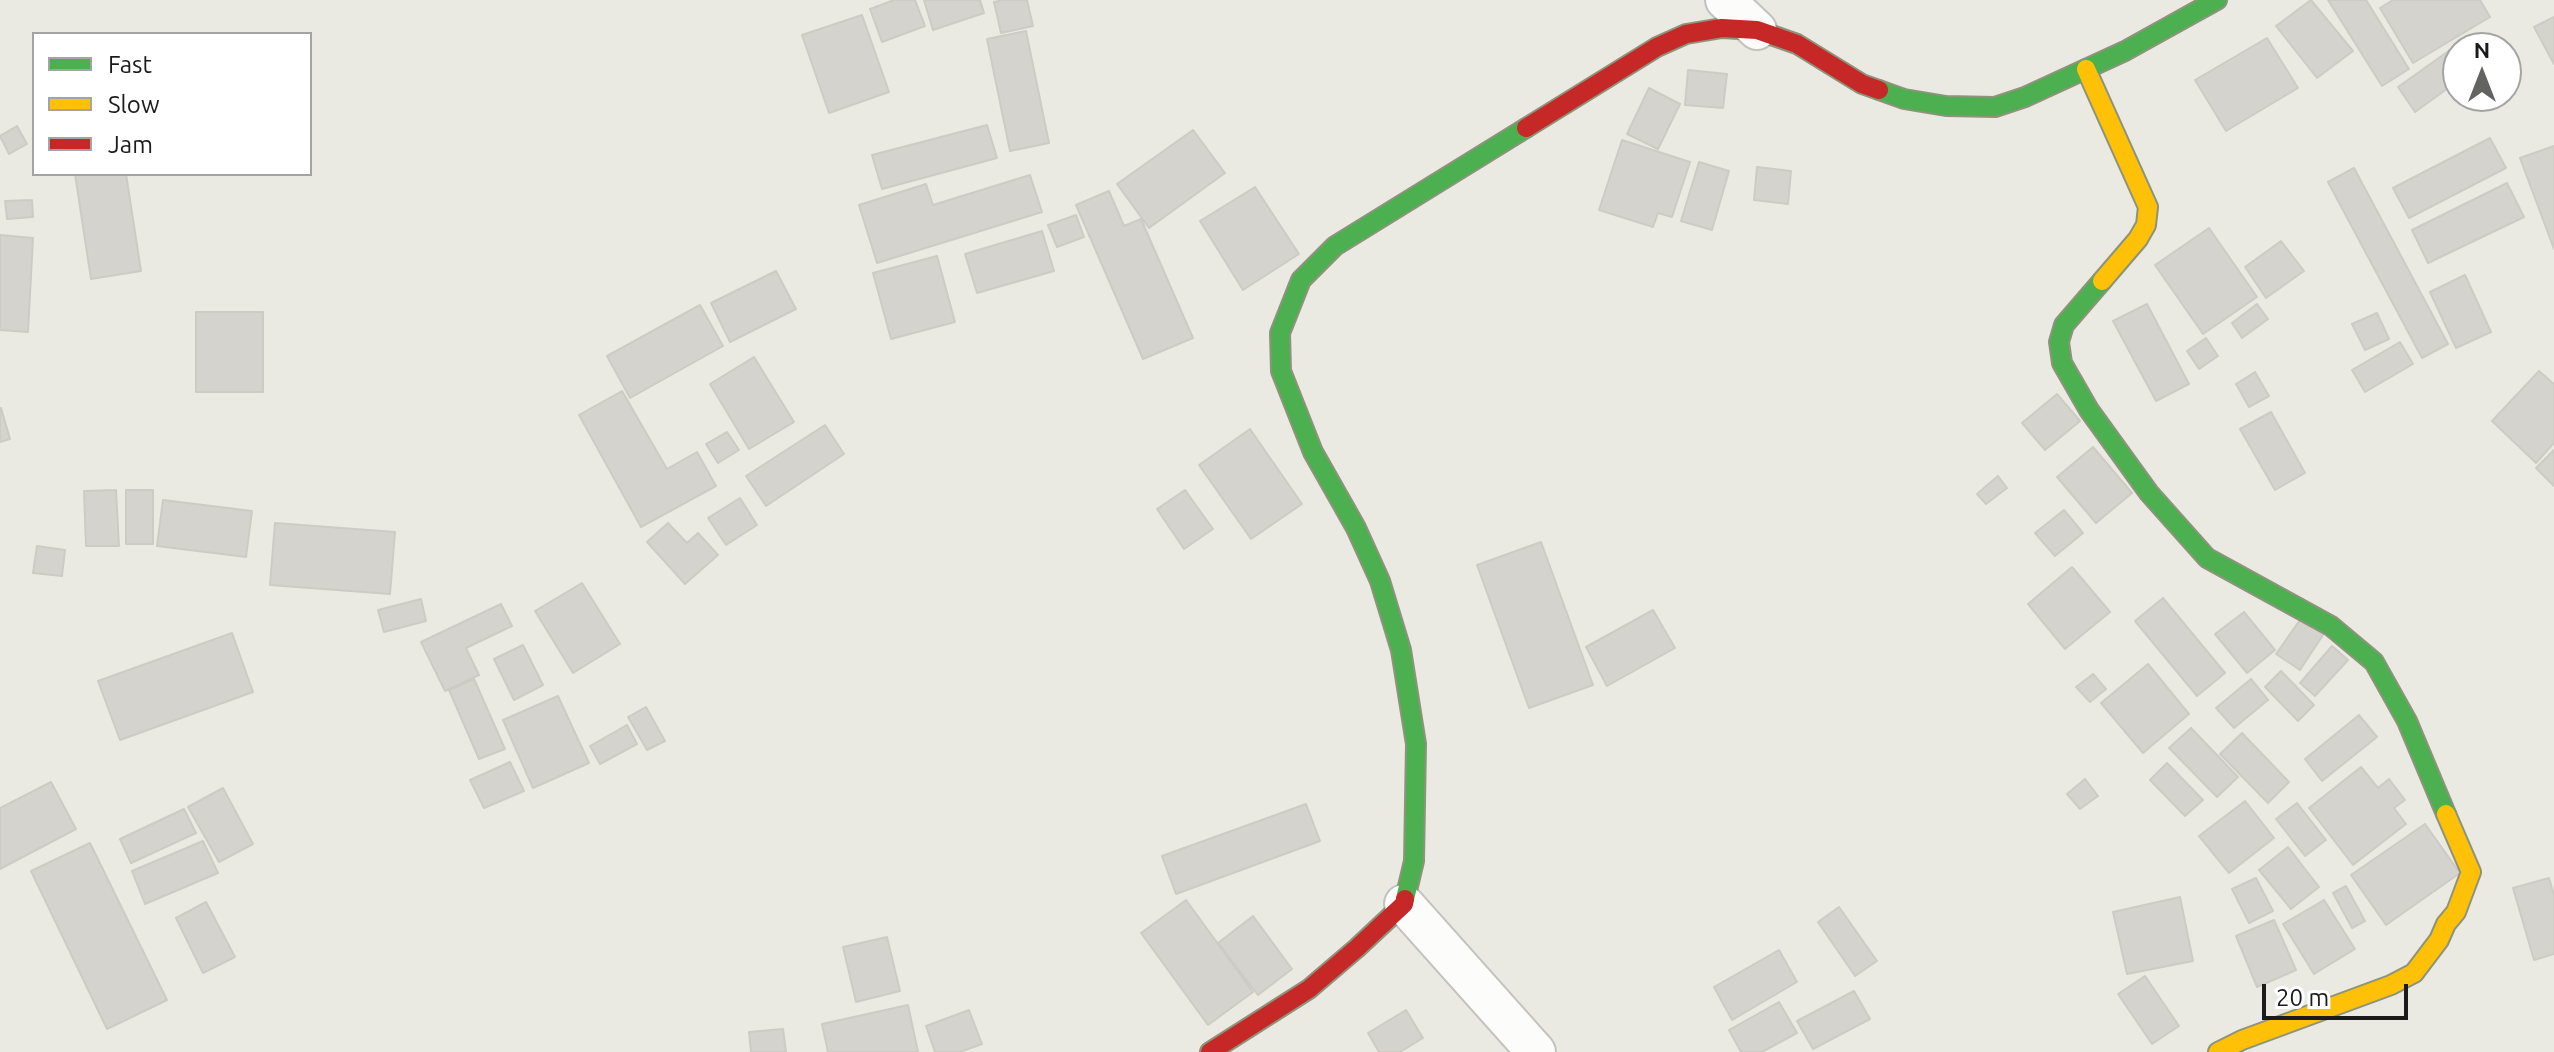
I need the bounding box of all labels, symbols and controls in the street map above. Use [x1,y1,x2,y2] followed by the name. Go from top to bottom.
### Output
[32,32,312,176] legend
[2442,32,2522,112] north arrow
[2474,37,2490,62] text: N
[108,51,152,78] text: Fast
[108,91,160,118] text: Slow
[108,131,153,158] text: Jam
[2266,968,2412,1018] scale bar
[2276,984,2329,1011] text: 20 m

